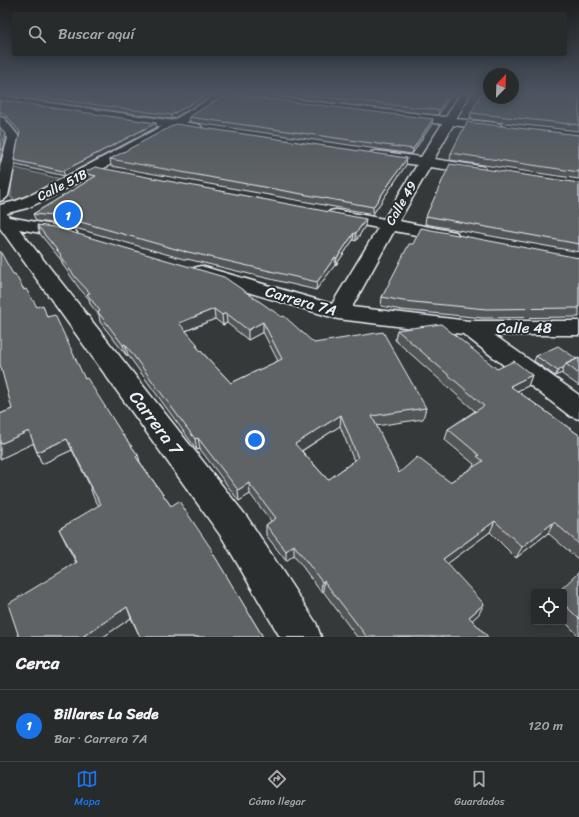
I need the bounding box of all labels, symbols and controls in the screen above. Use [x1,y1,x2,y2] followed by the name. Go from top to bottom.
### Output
[12,12,567,56] search box
[58,21,135,47] text: Buscar aquí
[26,23,48,45] icon: search
[483,68,519,104] north arrow
[33,163,91,207] street label: Calle 51B
[379,176,423,230] street label: Calle 49
[55,200,81,230] pin: 1
[262,278,340,324] street label: Carrera 7A
[496,315,552,341] street label: Calle 48
[120,383,193,464] street label: Carrera 7
[245,430,265,450] your location
[531,589,567,625] map controls
[531,589,567,625] button: locate
[16,648,59,678] text: Cerca
[54,701,159,727] text: Billares La Sede
[26,714,32,737] text: 1
[528,714,563,737] text: 120 m
[54,727,147,750] text: Bar · Carrera 7A
[74,768,100,811] tab: Mapa
[249,768,306,811] tab: Cómo llegar
[454,768,505,811] tab: Guardados

